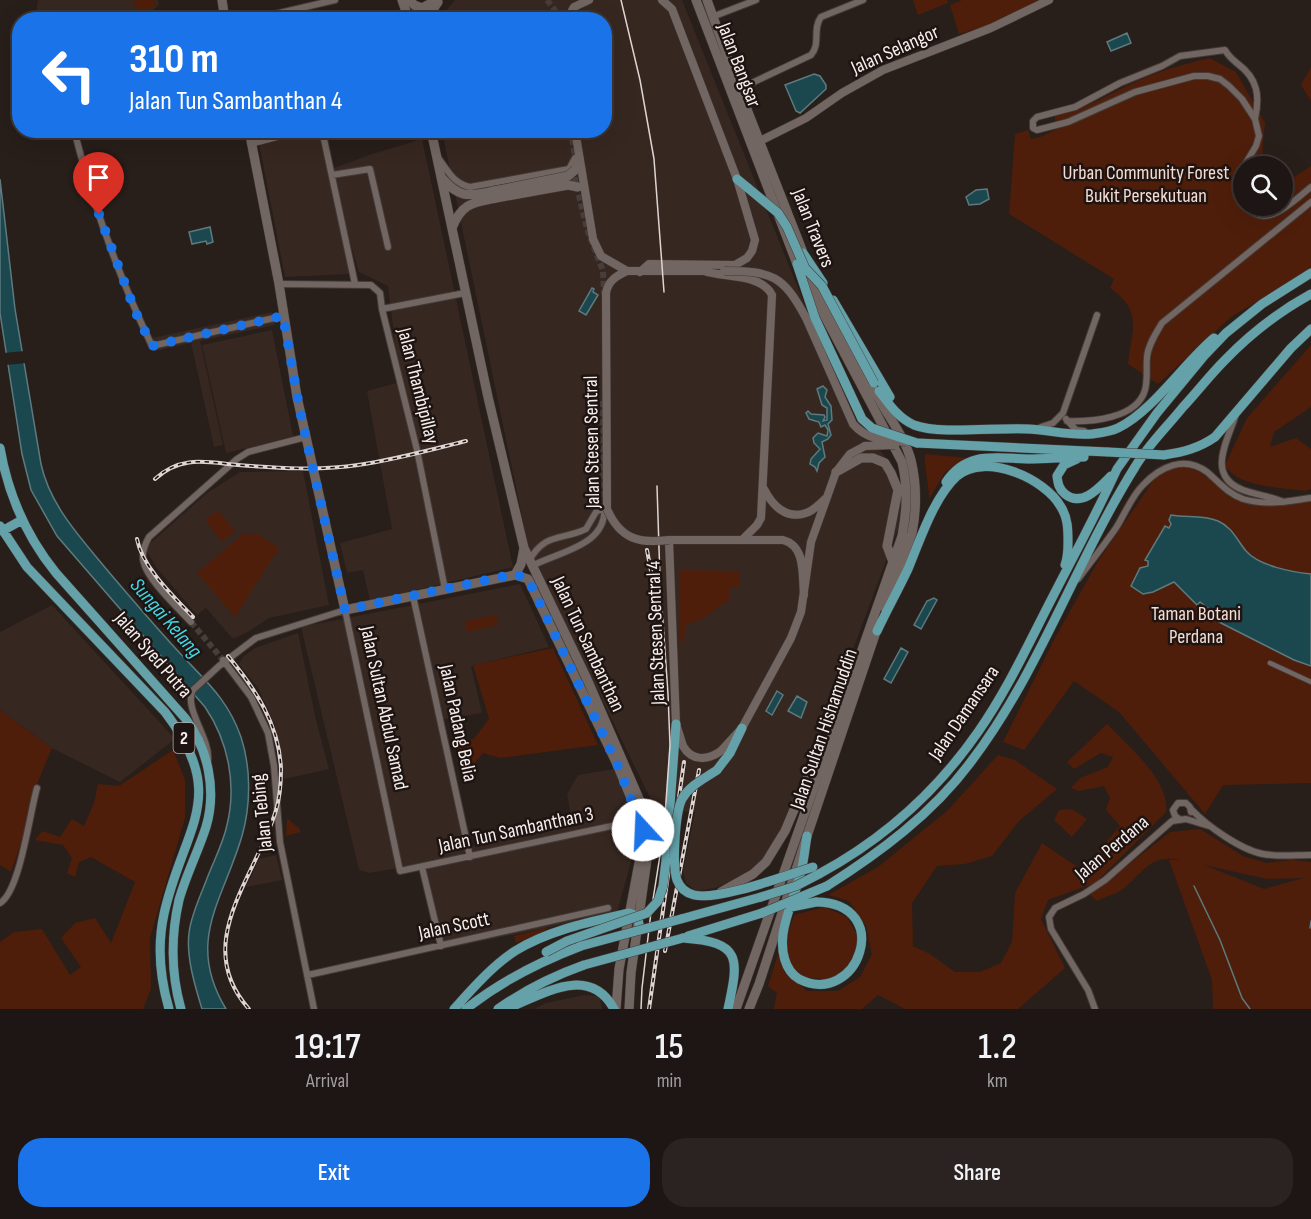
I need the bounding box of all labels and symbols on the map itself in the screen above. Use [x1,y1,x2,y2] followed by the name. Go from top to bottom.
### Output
[712,18,766,111] street label: Jalan Bangsar
[847,20,943,80] street label: Jalan Selangor
[73,152,124,214] pin
[1063,161,1229,208] park label: Urban Community Forest Bukit Persekutuan
[786,184,840,271] street label: Jalan Travers
[392,325,444,447] street label: Jalan Thambipillay
[579,375,605,510] street label: Jalan Stesen Sentral
[641,561,671,706] street label: Jalan Stesen Sentral 4
[546,572,630,715] street label: Jalan Tun Sambanthan
[125,573,208,663] water label: Sungai Kelang
[1151,602,1241,649] park label: Taman Botani Perdana
[108,606,197,703] street label: Jalan Syed Putra
[355,623,413,792] street label: Jalan Sultan Abdul Samad
[785,645,863,814] street label: Jalan Sultan Hishamuddin
[434,661,482,784] street label: Jalan Padang Belia
[923,661,1005,766] street label: Jalan Damansara
[174,723,195,753] road number: 2
[246,773,278,854] street label: Jalan Tebing
[611,798,675,862] position arrow
[435,802,596,858] street label: Jalan Tun Sambanthan 3
[1069,810,1154,886] street label: Jalan Perdana
[415,907,492,945] street label: Jalan Scott

